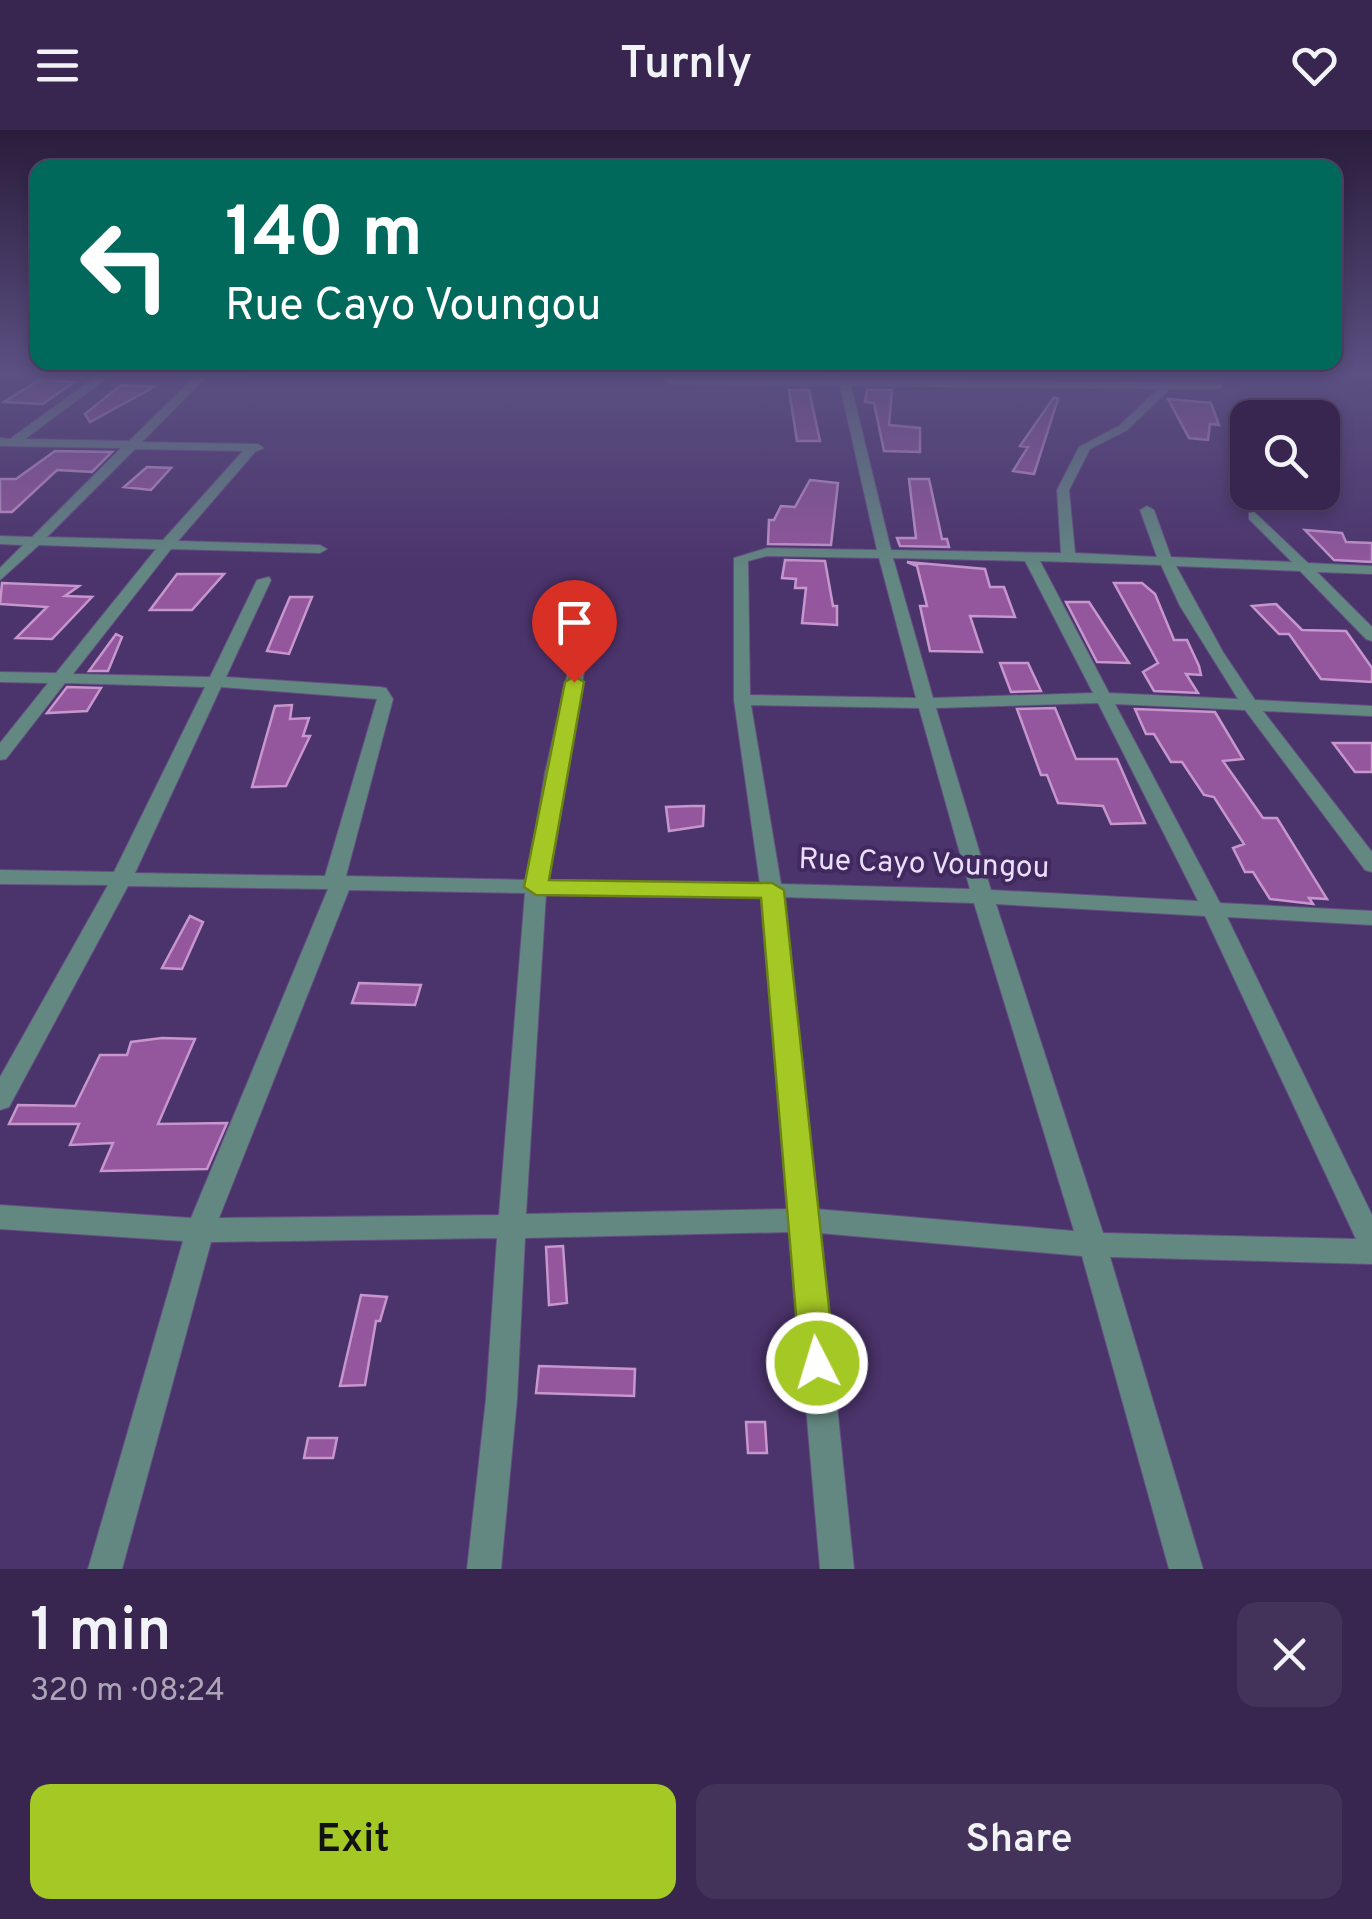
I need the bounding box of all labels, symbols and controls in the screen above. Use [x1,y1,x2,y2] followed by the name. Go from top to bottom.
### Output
[620,37,752,94] text: Turnly
[30,38,85,93] icon: menu
[1287,38,1342,93] icon: heart
[225,192,423,281] text: 140 m
[60,200,190,330] icon: left
[225,279,602,336] text: Rue Cayo Voungou
[1230,400,1340,510] map controls
[1230,400,1340,510] button: search
[532,580,617,683] pin
[547,595,602,650] icon: arrive
[798,842,1050,888] street label: Rue Cayo Voungou
[765,1311,869,1415] position arrow
[30,1596,171,1672] text: 1 min
[1237,1602,1342,1707] button: close
[30,1672,225,1712] text: 320 m · 08:24
[30,1784,676,1899] button: Exit
[696,1784,1342,1899] button: Share

